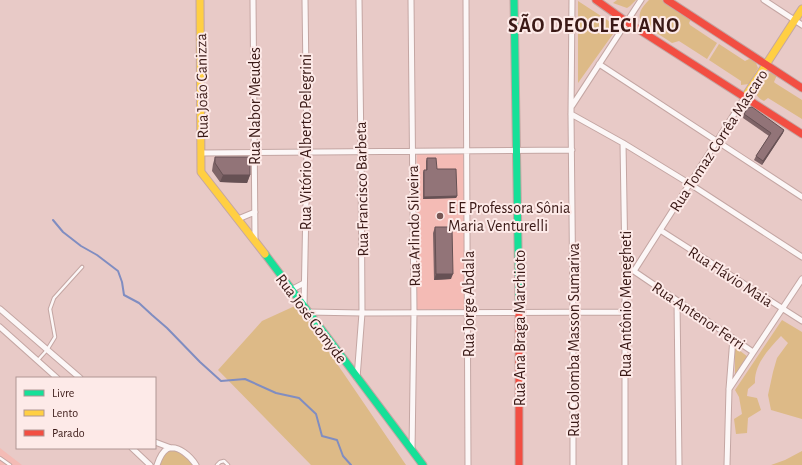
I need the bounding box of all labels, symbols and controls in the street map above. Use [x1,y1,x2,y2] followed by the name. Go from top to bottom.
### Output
[508,13,680,36] district label: SÃO DEOCLECIANO
[193,33,211,139] street label: Rua João Canizza
[247,47,263,165] street label: Rua Nabor Meudes
[298,54,314,230] street label: Rua Vitório Alberto Pelegrini
[667,66,771,215] street label: Rua Tomaz Corrêa Mascaro
[353,121,371,257] street label: Rua Francisco Barbeta
[405,165,423,287] street label: Rua Arlindo Silveira
[448,200,570,234] place label: E E Professora Sônia Maria Venturelli
[435,211,445,221] marker: E E Professora Sônia Maria Venturelli
[618,231,634,377] street label: Rua Antônio Menegheti
[566,243,582,437] street label: Rua Colomba Masson Sumariva
[685,244,776,310] street label: Rua Flávio Maia
[512,250,528,406] street label: Rua Ana Braga Marchioto
[461,251,477,357] street label: Rua Jorge Abdala
[272,271,350,367] street label: Rua José Gomyde
[649,279,748,353] street label: Rua Antenor Ferri
[16,377,156,449] legend
[52,387,74,399] text: Livre
[52,407,78,419] text: Lento
[52,427,85,439] text: Parado

